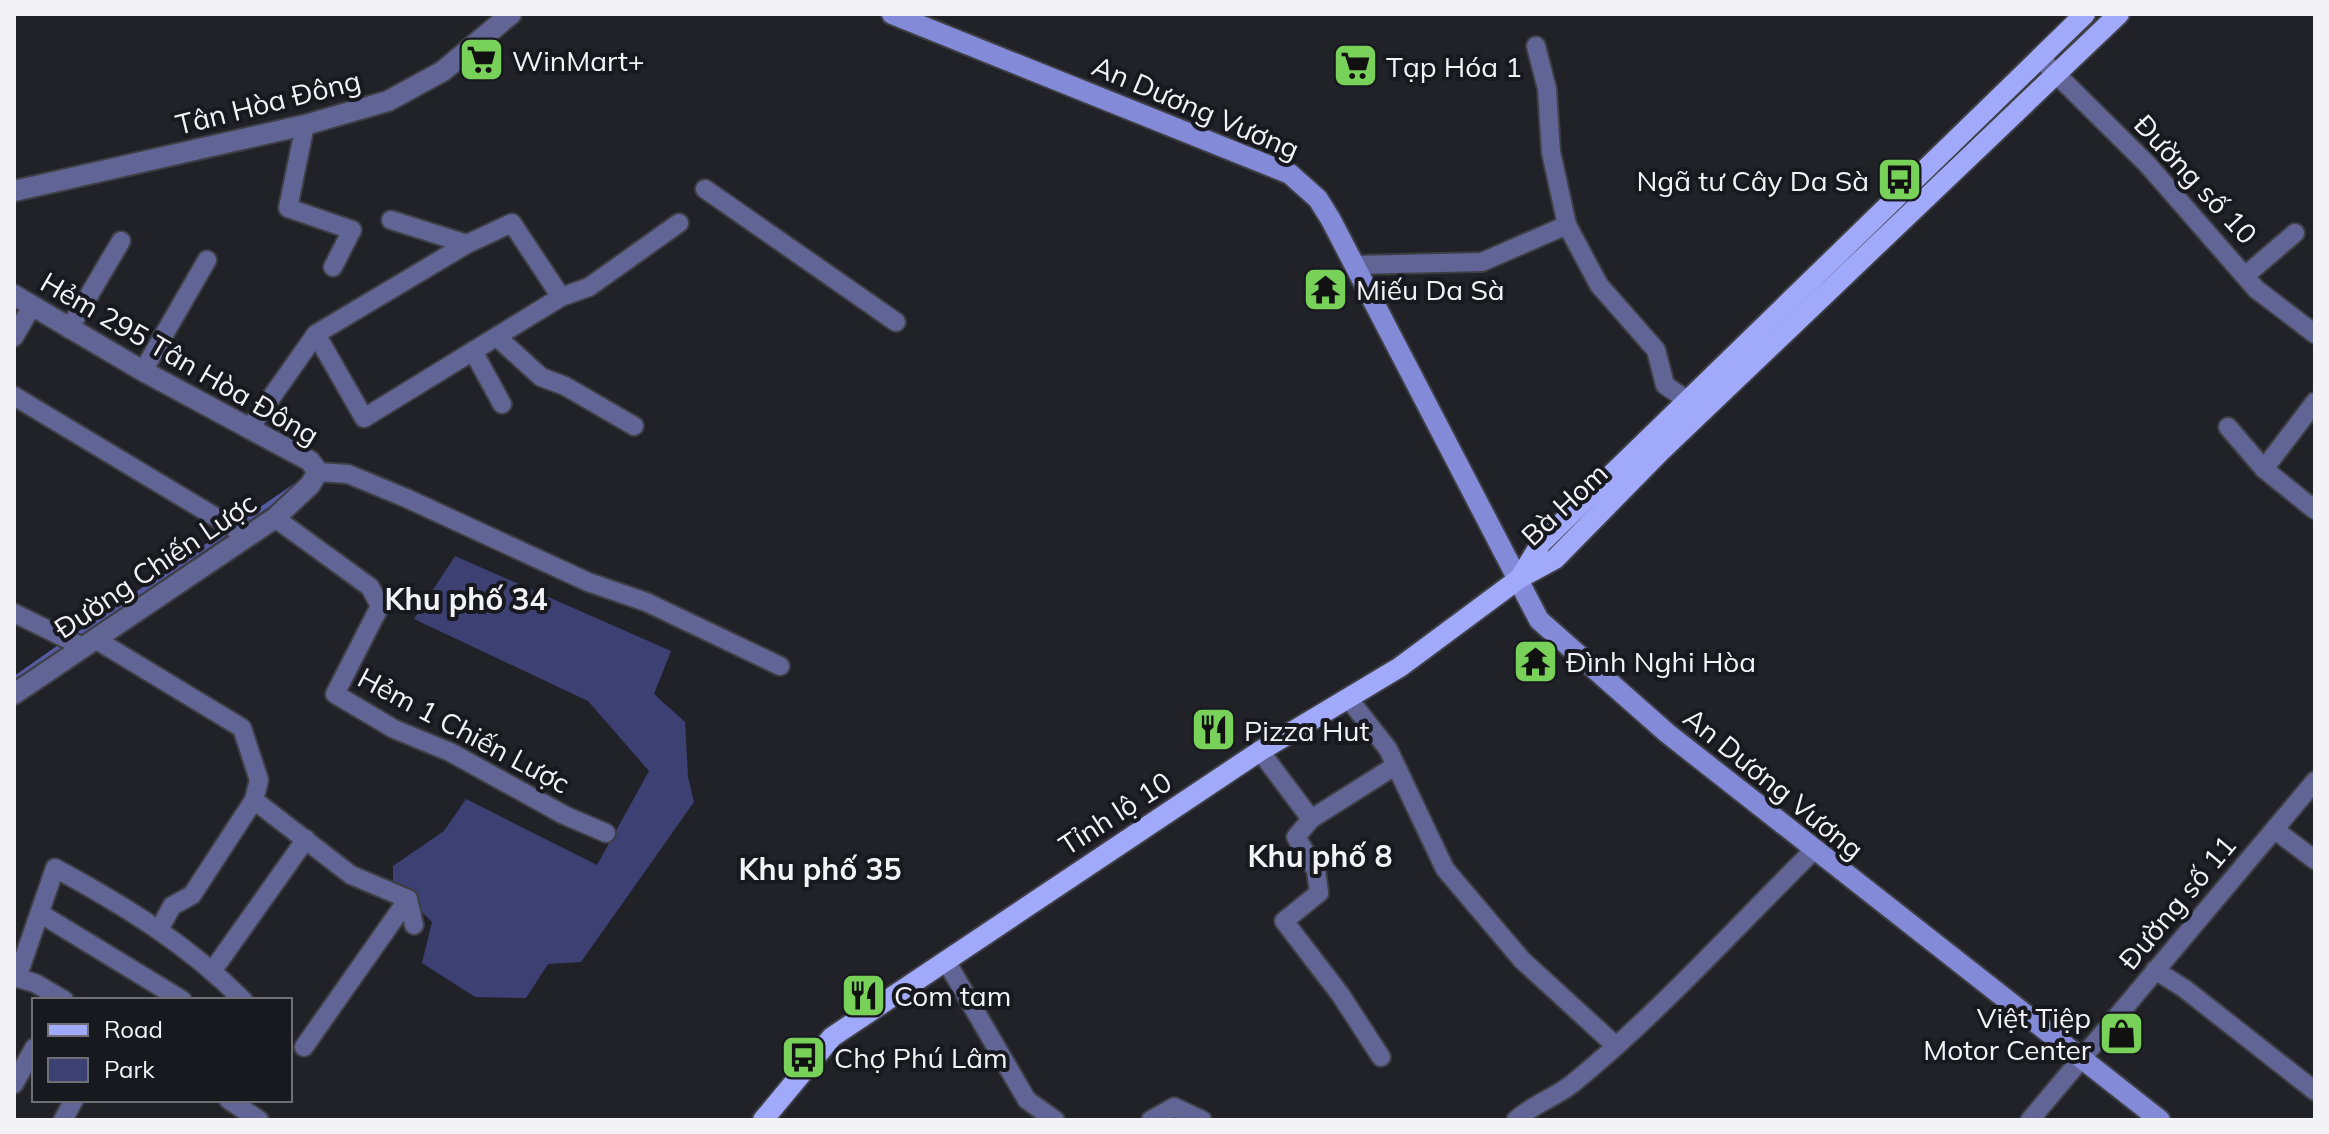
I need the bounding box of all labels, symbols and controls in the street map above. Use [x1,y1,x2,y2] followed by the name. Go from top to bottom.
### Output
[457,36,505,84] supermarket icon: WinMart+
[1331,42,1379,90] supermarket icon: Tạp Hóa 1
[512,43,645,78] place label: WinMart+
[1087,48,1305,166] street label: An Dương Vương
[1386,49,1522,84] place label: Tạp Hóa 1
[172,62,364,142] street label: Tân Hòa Đông
[2127,107,2265,251] street label: Đường số 10
[1876,156,1924,204] bus stop icon: Ngã tư Cây Da Sà
[1636,163,1869,198] place label: Ngã tư Cây Da Sà
[35,264,325,452] street label: Hẻm 295 Tân Hòa Đông
[1301,265,1349,313] temple icon: Miếu Da Sà
[1356,272,1505,307] place label: Miếu Da Sà
[1514,455,1614,553] street label: Bà Hom
[47,485,263,645] street label: Đường Chiến Lược
[385,580,547,618] district label: Khu phố 34
[1511,637,1559,685] temple icon: Đình Nghi Hòa
[1566,644,1756,679] place label: Đình Nghi Hòa
[352,659,576,801] street label: Hẻm 1 Chiến Lược
[1677,700,1871,866] street label: An Dương Vương
[1189,706,1237,754] restaurant icon: Pizza Hut
[1244,713,1370,748] place label: Pizza Hut
[1052,764,1178,862] street label: Tỉnh lộ 10
[2111,828,2243,976] street label: Đường số 11
[1248,837,1392,875] district label: Khu phố 8
[739,850,901,888] district label: Khu phố 35
[839,971,887,1019] restaurant icon: Com tam
[894,978,1011,1013] place label: Com tam
[32,998,292,1102] legend
[1923,1000,2092,1067] place label: Việt Tiệp Motor Center
[2098,1009,2146,1057] shop icon: Việt Tiệp Motor Center
[104,1014,163,1044] text: Road
[779,1033,827,1081] bus stop icon: Chợ Phú Lâm
[834,1040,1008,1075] place label: Chợ Phú Lâm
[104,1054,155,1084] text: Park

